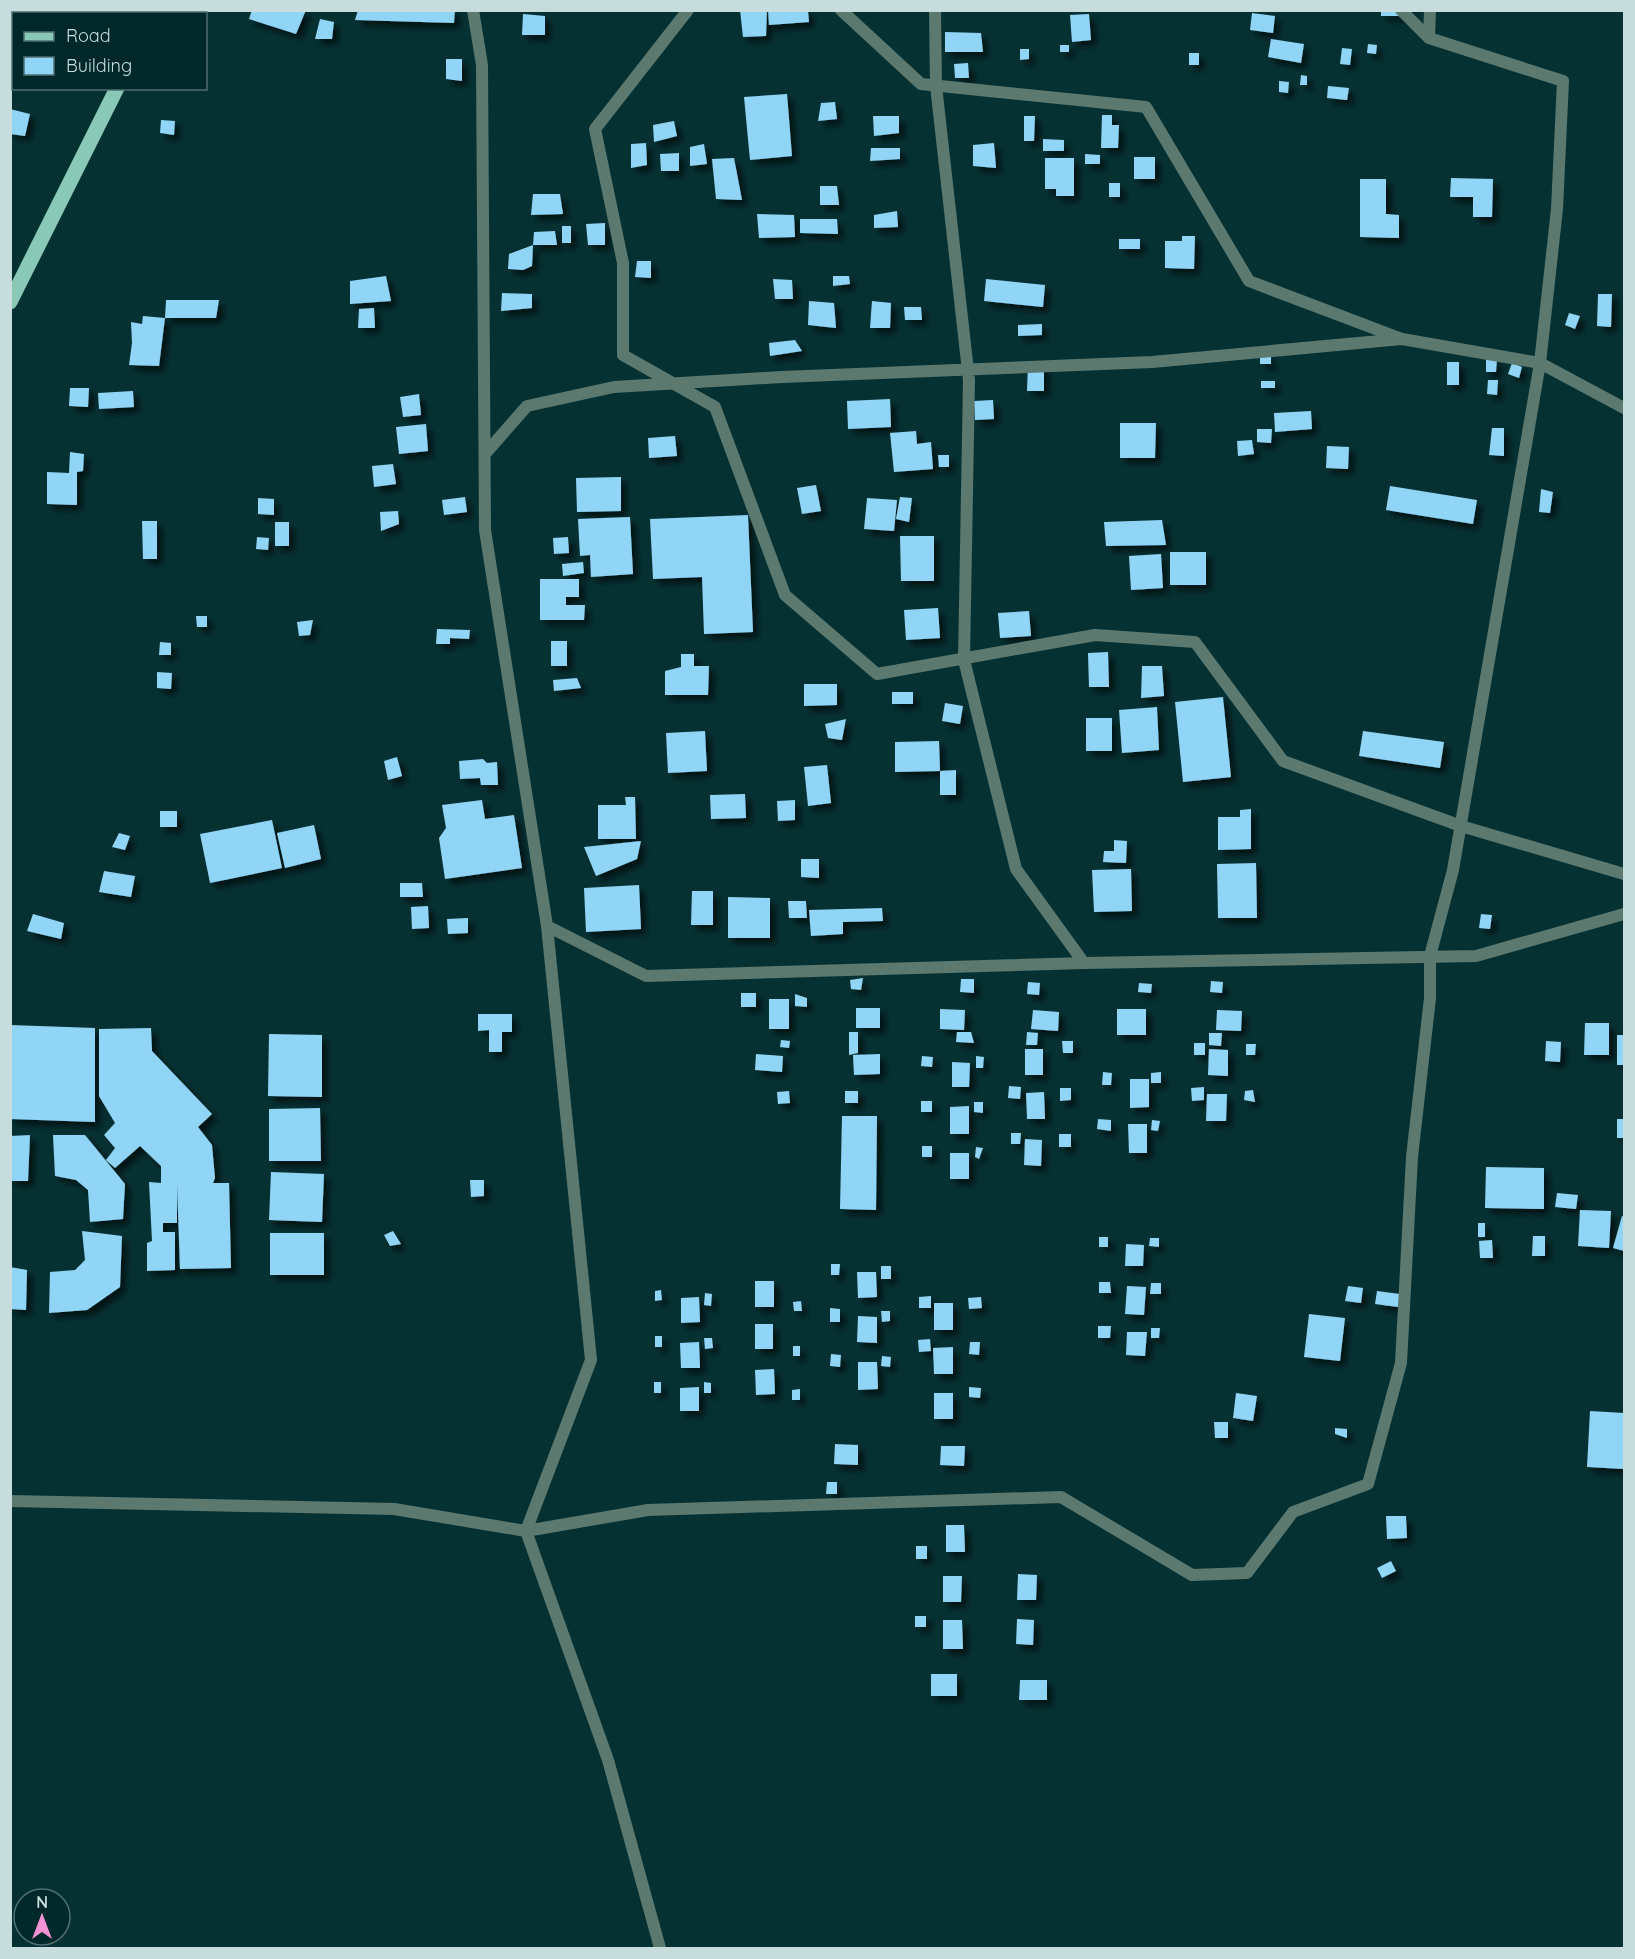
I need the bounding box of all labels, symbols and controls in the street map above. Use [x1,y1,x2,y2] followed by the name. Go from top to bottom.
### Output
[12,12,207,90] legend
[66,24,111,47] text: Road
[66,54,132,77] text: Building
[12,1887,72,1947] north arrow
[36,1892,48,1912] text: N

